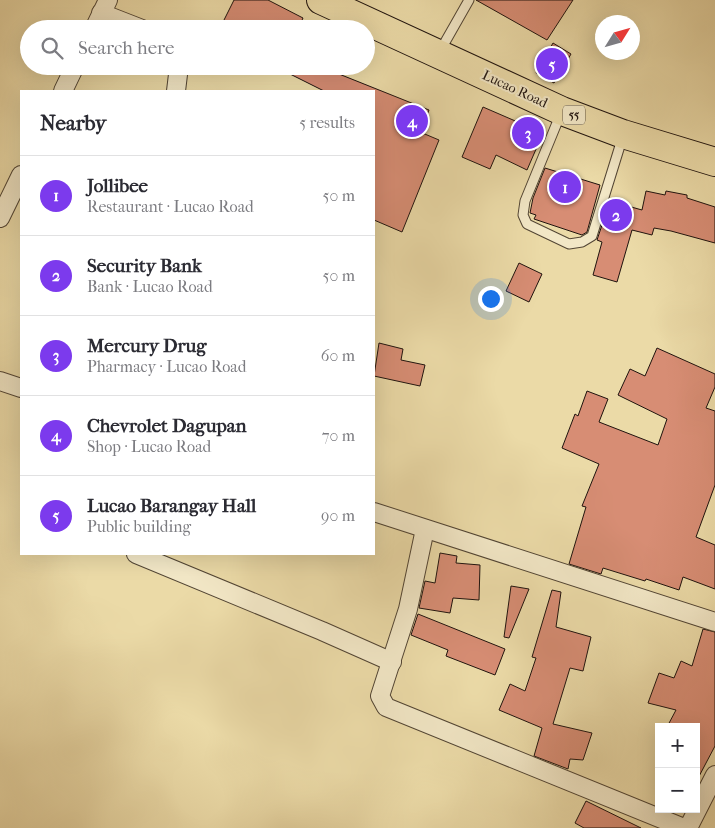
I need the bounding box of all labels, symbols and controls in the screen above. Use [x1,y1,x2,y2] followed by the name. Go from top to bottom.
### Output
[595,15,640,60] north arrow
[20,20,375,75] search box
[38,34,66,62] icon: search
[78,37,174,59] text: Search here
[536,45,568,83] pin: 5
[480,66,551,112] street label: Lucao Road
[396,102,428,140] pin: 4
[563,106,585,124] road number: 55
[40,111,106,135] text: Nearby
[299,113,355,132] text: 5 results
[512,114,544,152] pin: 3
[549,168,581,206] pin: 1
[87,175,148,197] text: Jollibee
[53,186,59,205] text: 1
[323,186,355,205] text: 50 m
[600,196,632,234] pin: 2
[87,197,254,216] text: Restaurant · Lucao Road
[87,255,202,277] text: Security Bank
[52,266,60,285] text: 2
[323,266,355,285] text: 50 m
[87,277,213,296] text: Bank · Lucao Road
[478,286,504,312] your location
[87,335,207,357] text: Mercury Drug
[53,346,59,365] text: 3
[321,346,355,365] text: 60 m
[87,357,246,376] text: Pharmacy · Lucao Road
[87,415,247,437] text: Chevrolet Dagupan
[51,426,61,445] text: 4
[322,426,355,445] text: 70 m
[87,437,211,456] text: Shop · Lucao Road
[87,495,256,517] text: Lucao Barangay Hall
[53,506,59,525] text: 5
[321,506,355,525] text: 90 m
[87,517,191,536] text: Public building
[655,723,700,813] map controls
[655,723,700,768] button: +
[655,768,700,813] button: −

